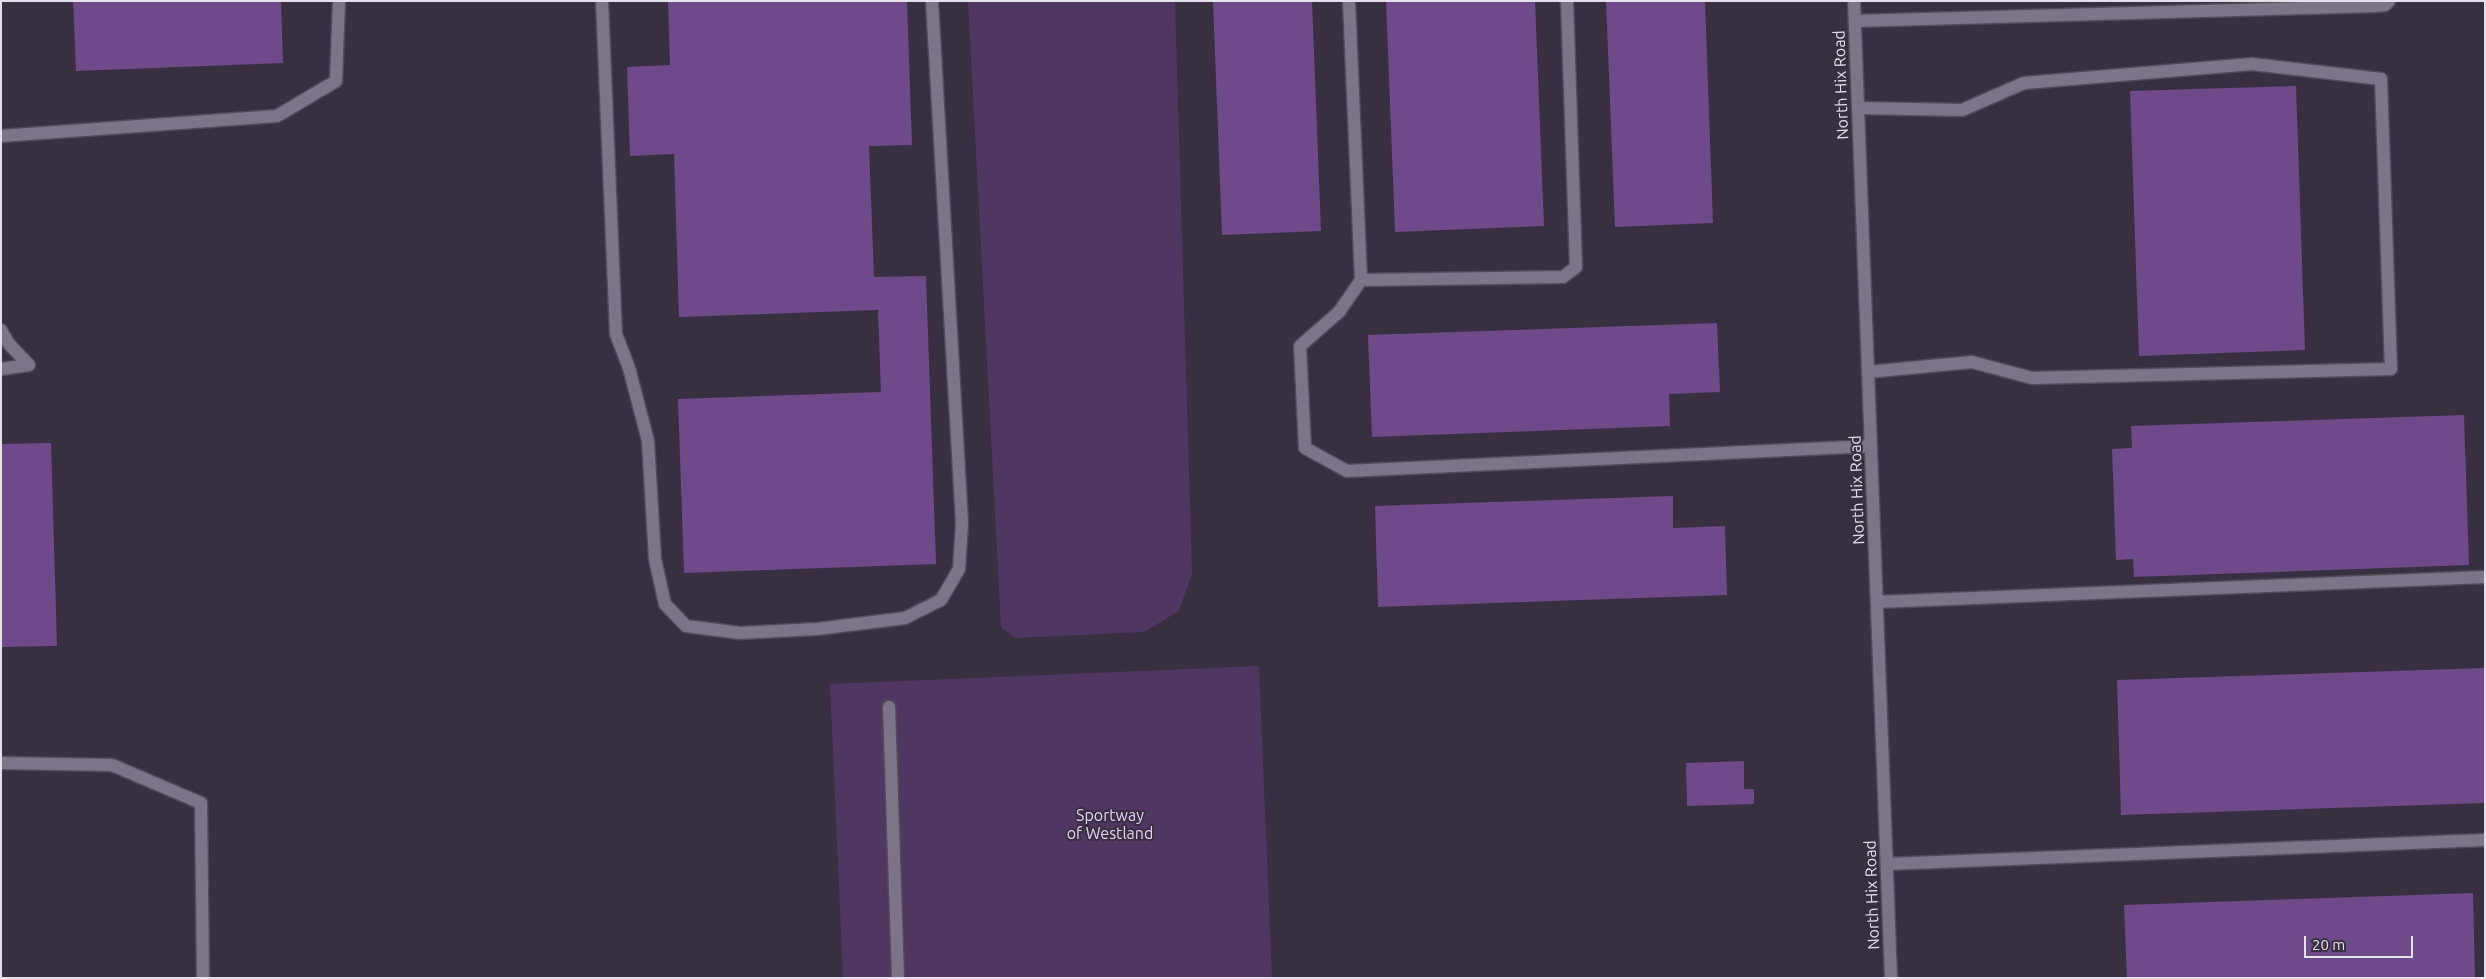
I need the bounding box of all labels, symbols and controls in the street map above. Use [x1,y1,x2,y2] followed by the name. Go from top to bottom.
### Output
[1829,30,1853,140] street label: North Hix Road
[1845,435,1869,545] street label: North Hix Road
[1067,806,1153,844] park label: Sportway of Westland
[1860,840,1884,950] street label: North Hix Road
[2306,926,2415,958] scale bar
[2312,936,2345,953] text: 20 m

